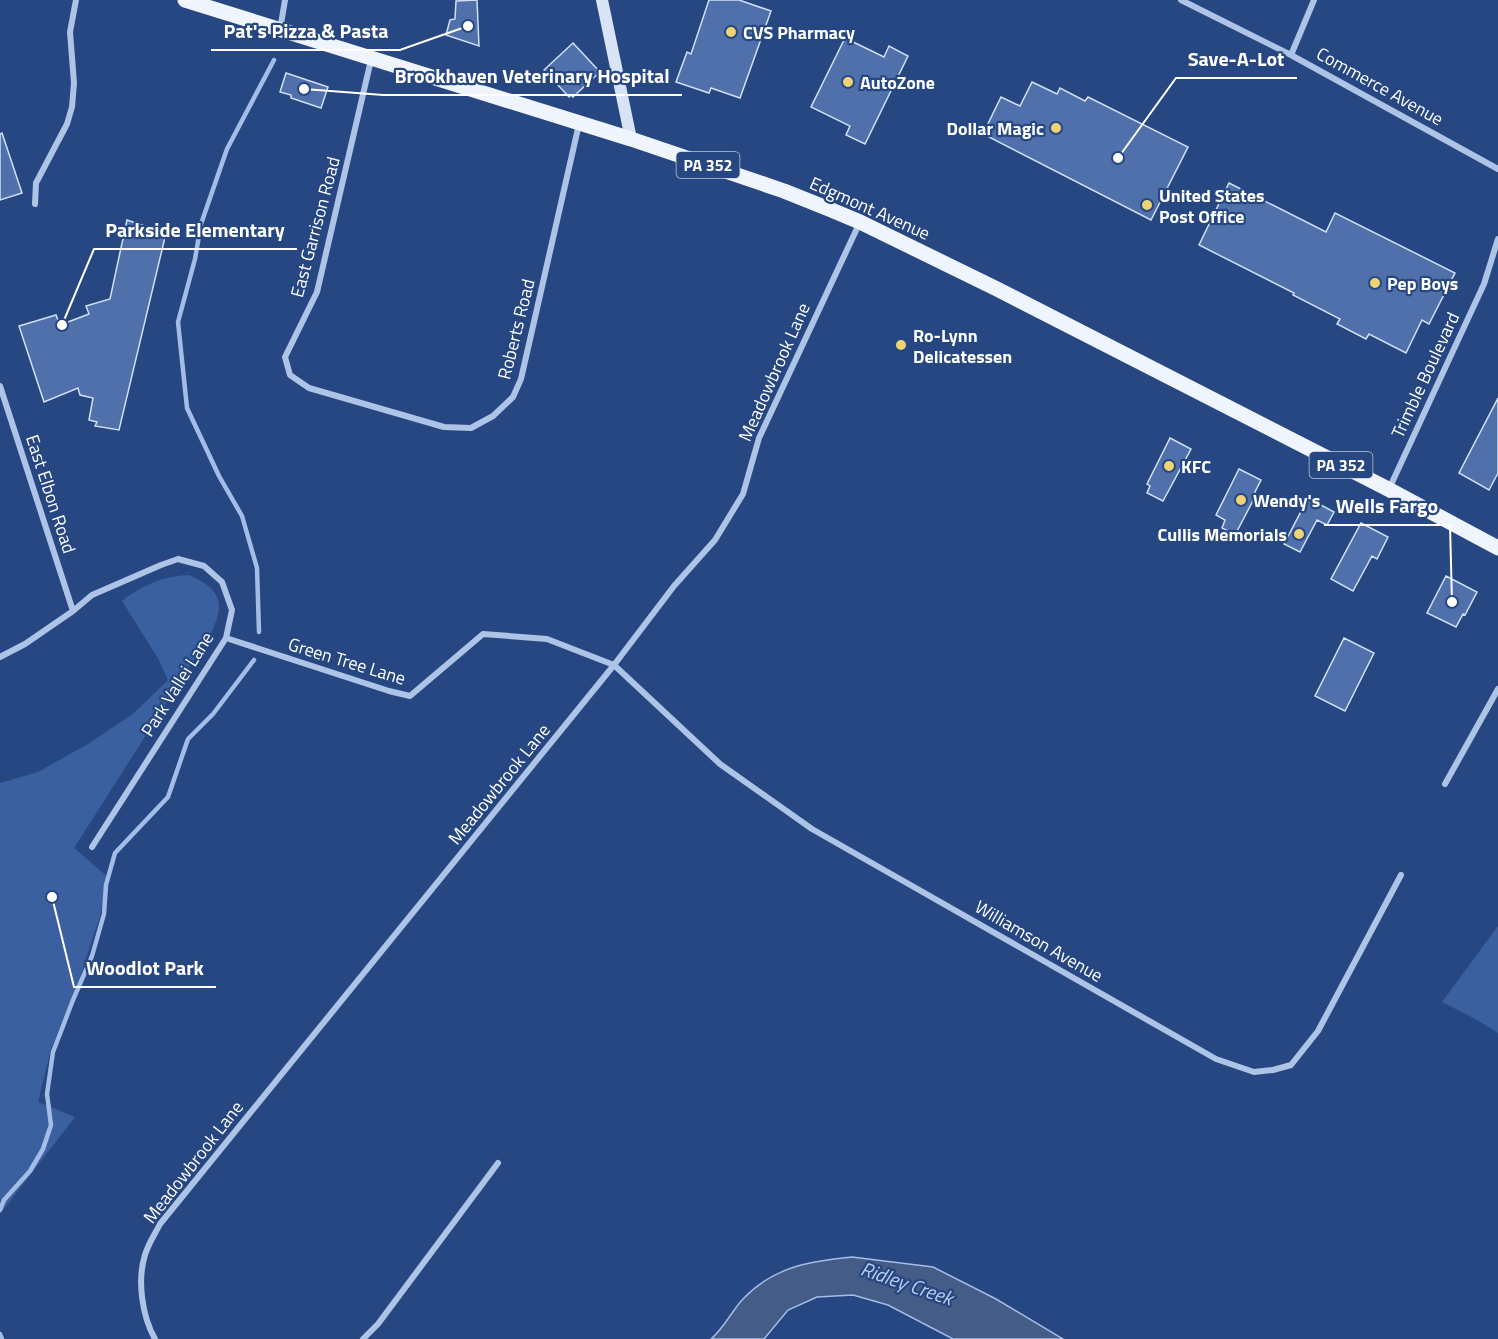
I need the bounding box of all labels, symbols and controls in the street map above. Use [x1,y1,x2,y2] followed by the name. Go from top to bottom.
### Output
[211,12,400,50] callout: Pat's Pizza & Pasta
[224,15,388,46] text: Pat's Pizza & Pasta
[743,19,855,46] place label: CVS Pharmacy
[724,25,738,39] marker: CVS Pharmacy
[1176,40,1297,78] callout: Save-A-Lot
[1312,40,1448,132] street label: Commerce Avenue
[1188,43,1284,74] text: Save-A-Lot
[383,57,682,95] callout: Brookhaven Veterinary Hospital
[394,60,670,91] text: Brookhaven Veterinary Hospital
[860,69,935,96] place label: AutoZone
[841,75,855,89] marker: AutoZone
[946,115,1044,142] place label: Dollar Magic
[1049,121,1063,135] marker: Dollar Magic
[676,152,740,178] road number: PA 352
[283,154,347,300] street label: East Garrison Road
[805,169,935,247] street label: Edgmont Avenue
[1159,182,1265,230] place label: United States Post Office
[1140,198,1154,212] marker: United States Post Office
[94,211,297,249] callout: Parkside Elementary
[105,214,285,245] text: Parkside Elementary
[1387,270,1458,297] place label: Pep Boys
[490,276,542,382] street label: Roberts Road
[1368,276,1382,290] marker: Pep Boys
[731,298,817,446] street label: Meadowbrook Lane
[1384,308,1466,442] street label: Trimble Boulevard
[913,322,1012,370] place label: Ro-Lynn Delicatessen
[894,338,908,352] marker: Ro-Lynn Delicatessen
[19,431,83,557] street label: East Elbon Road
[1310,452,1372,478] road number: PA 352
[1181,453,1211,480] place label: KFC
[1162,459,1176,473] marker: KFC
[1253,487,1320,514] place label: Wendy's
[1324,487,1450,525] callout: Wells Fargo
[1336,490,1438,521] text: Wells Fargo
[1234,493,1248,507] marker: Wendy's
[1157,521,1287,548] place label: Cullis Memorials
[1292,527,1306,541] marker: Cullis Memorials
[134,626,220,742] street label: Park Vallei Lane
[285,630,409,692] street label: Green Tree Lane
[442,717,556,851] street label: Meadowbrook Lane
[970,893,1108,989] street label: Williamson Avenue
[74,949,216,987] callout: Woodlot Park
[86,952,205,983] text: Woodlot Park
[136,1095,250,1229] street label: Meadowbrook Lane
[857,1253,959,1314] water label: Ridley Creek

